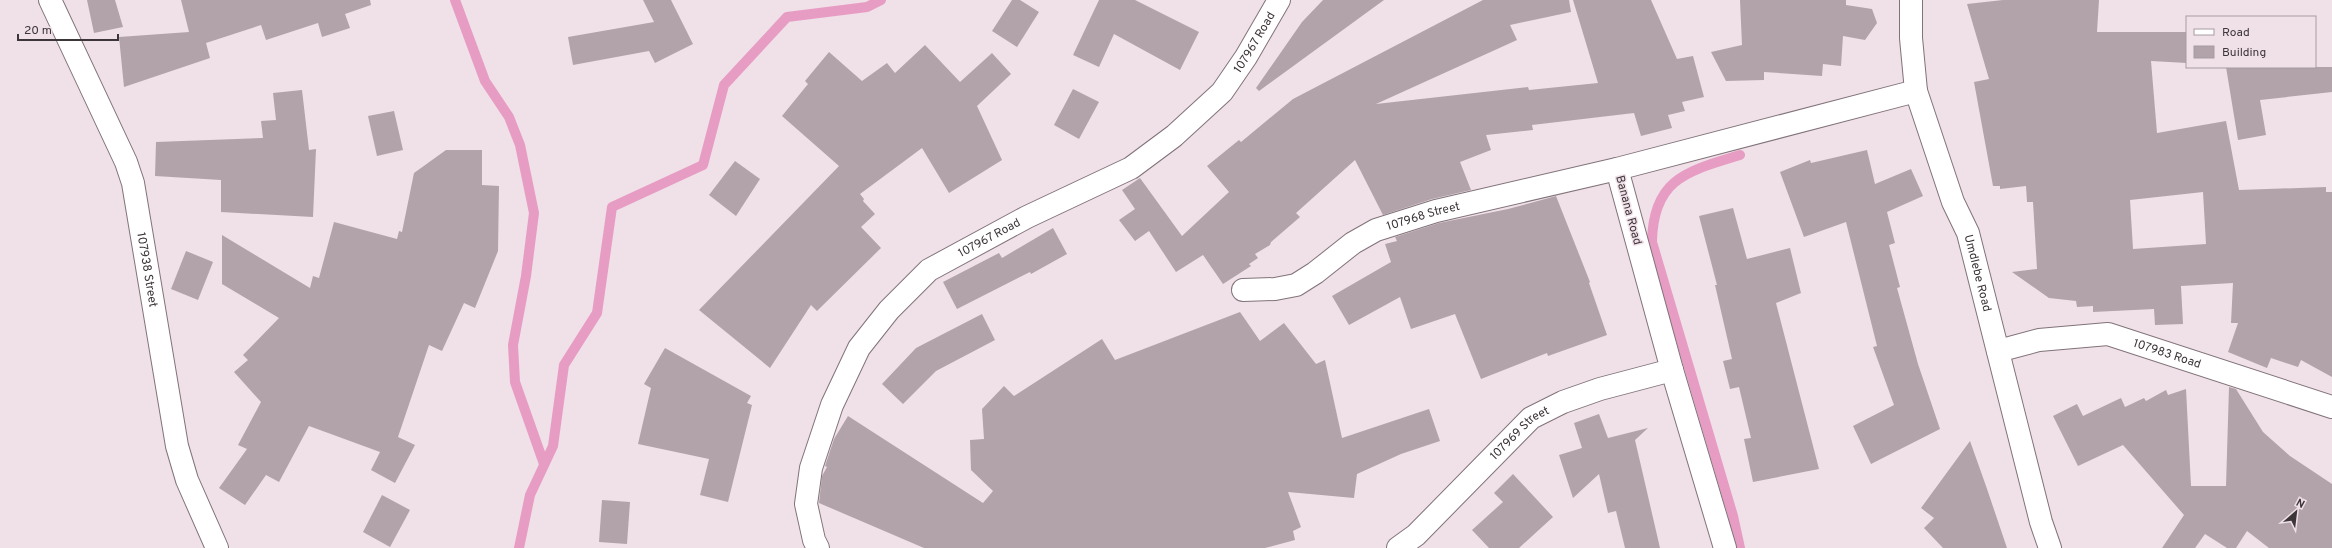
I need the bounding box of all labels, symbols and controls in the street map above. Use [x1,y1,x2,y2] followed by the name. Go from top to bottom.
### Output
[1230,9,1279,77] street label: 107967 Road
[18,16,118,42] scale bar
[2186,16,2316,68] legend
[24,23,52,39] text: 20 m
[2222,25,2250,41] text: Road
[2222,45,2266,61] text: Building
[1611,174,1645,247] street label: Banana Road
[1385,199,1462,235] street label: 107968 Street
[956,215,1024,262] street label: 107967 Road
[132,231,161,309] street label: 107938 Street
[1960,233,1995,314] street label: Umdlebe Road
[2131,336,2203,373] street label: 107983 Road
[1487,403,1552,464] street label: 107969 Street
[2276,492,2316,532] north arrow
[2293,496,2307,512] text: N

